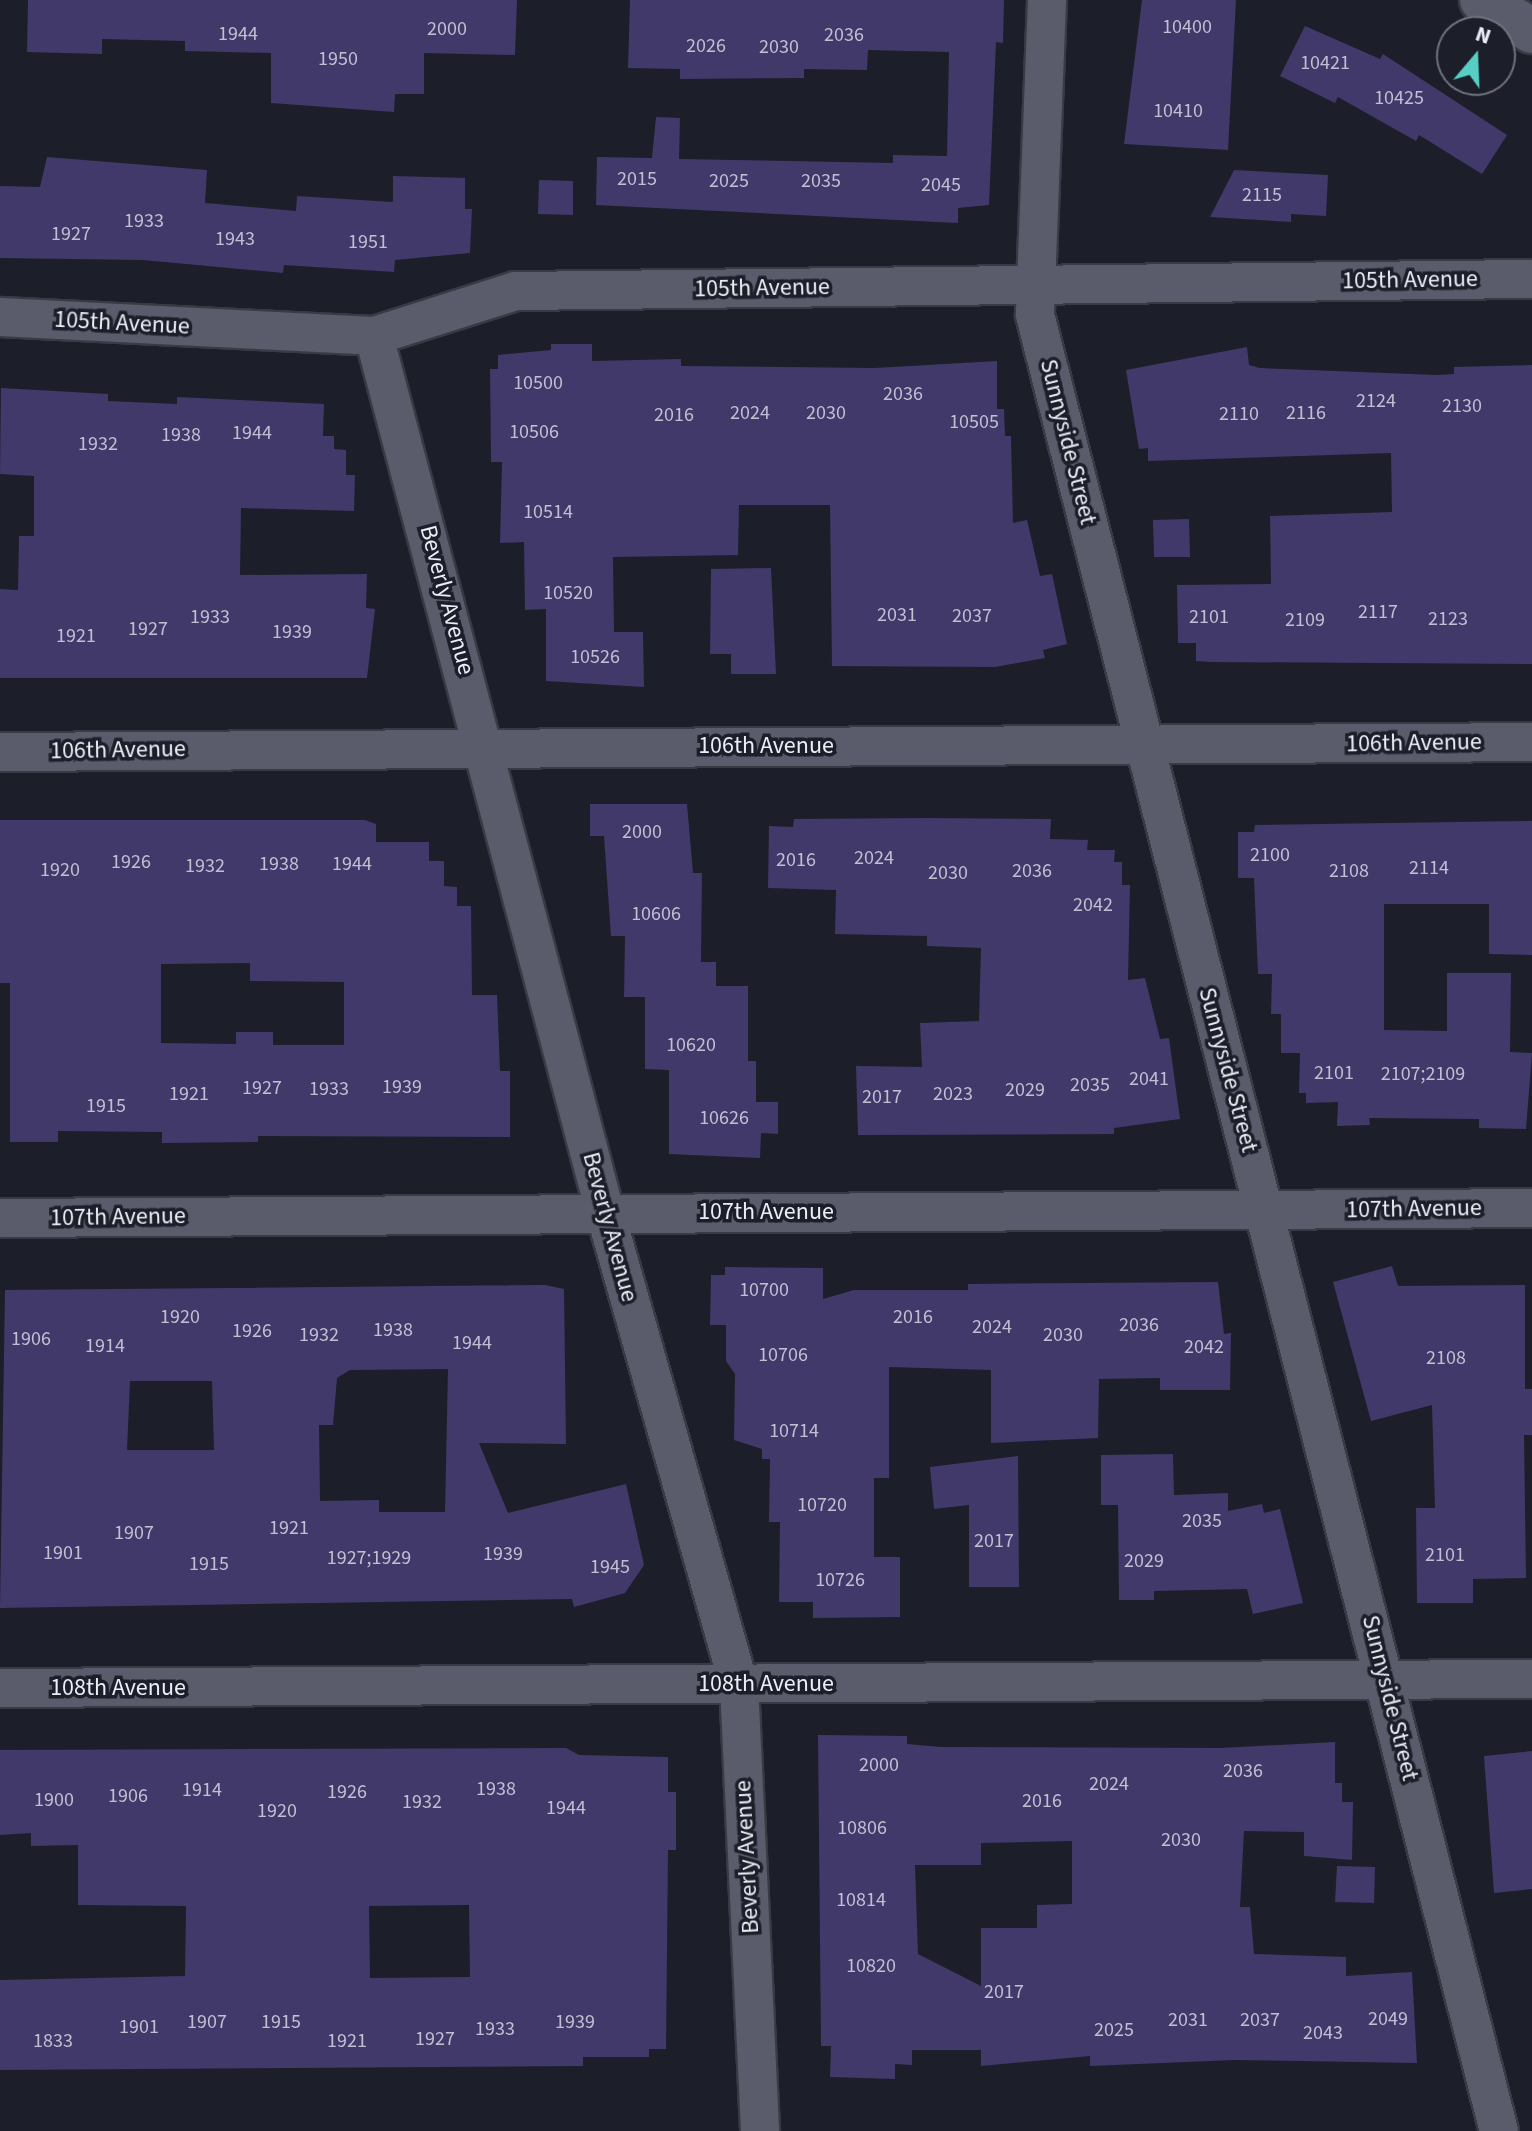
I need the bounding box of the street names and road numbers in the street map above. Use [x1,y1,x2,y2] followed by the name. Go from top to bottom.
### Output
[1342,264,1478,296] street label: 105th Avenue
[694,272,830,304] street label: 105th Avenue
[53,305,191,341] street label: 105th Avenue
[1034,356,1102,528] street label: Sunnyside Street
[413,522,481,678] street label: Beverly Avenue
[1346,727,1482,759] street label: 106th Avenue
[698,732,834,760] street label: 106th Avenue
[50,734,186,766] street label: 106th Avenue
[1192,984,1264,1156] street label: Sunnyside Street
[576,1149,644,1305] street label: Beverly Avenue
[1346,1193,1482,1225] street label: 107th Avenue
[698,1198,834,1226] street label: 107th Avenue
[50,1201,186,1233] street label: 107th Avenue
[1356,1612,1424,1784] street label: Sunnyside Street
[698,1670,834,1698] street label: 108th Avenue
[50,1674,186,1702] street label: 108th Avenue
[729,1780,765,1934] street label: Beverly Avenue

